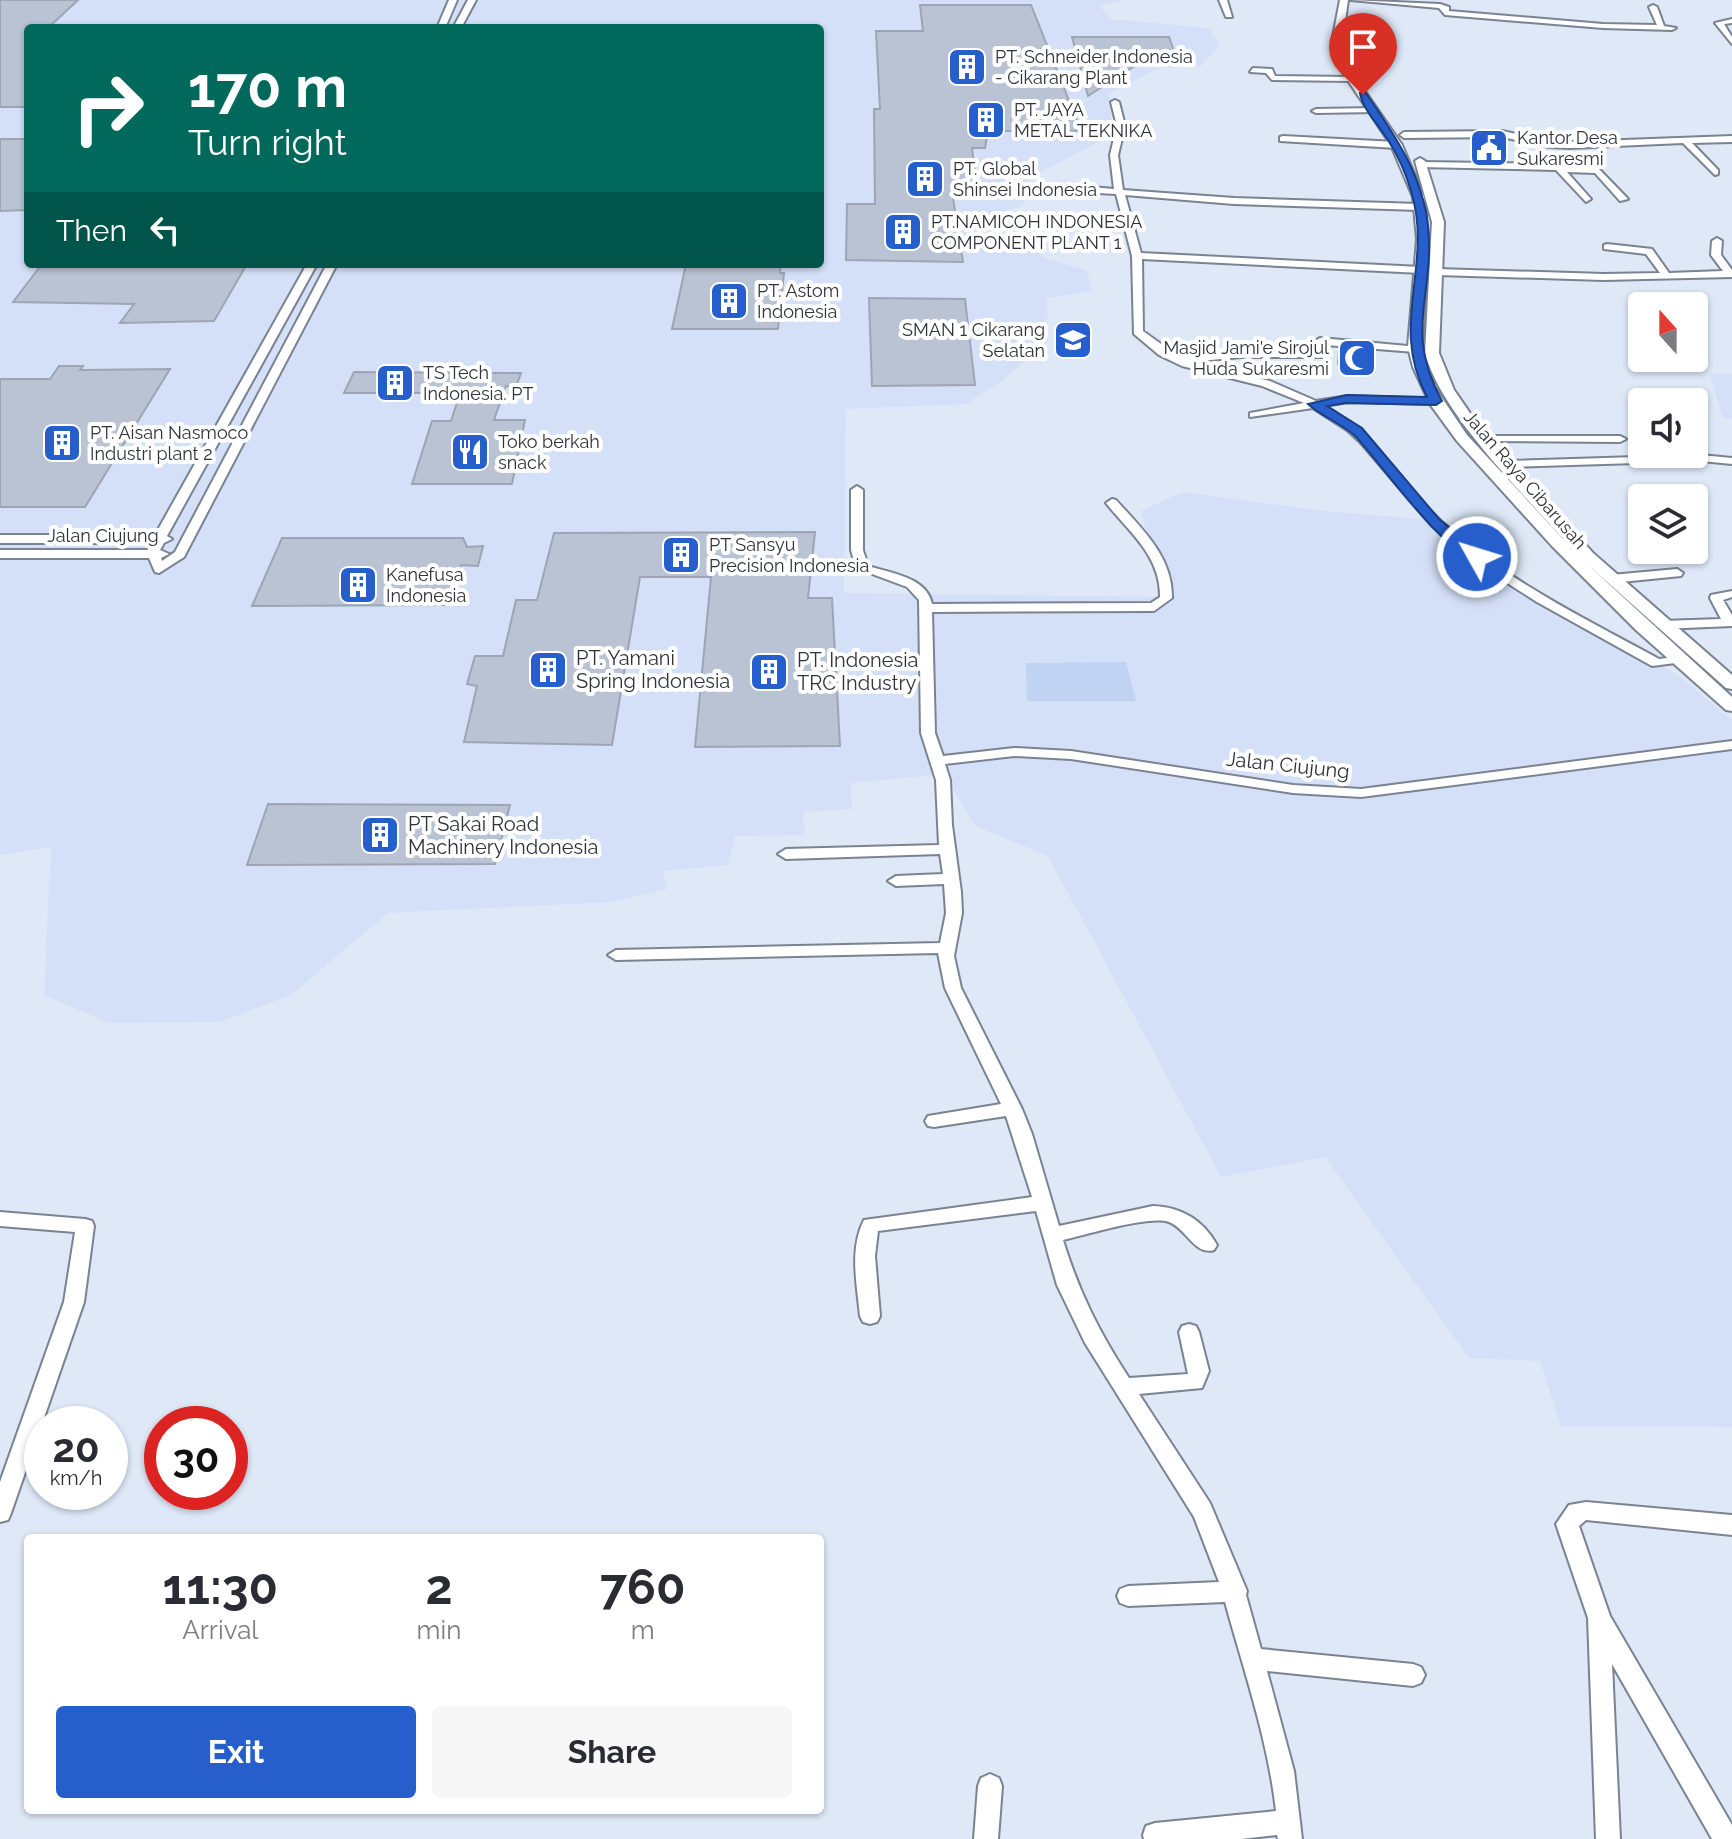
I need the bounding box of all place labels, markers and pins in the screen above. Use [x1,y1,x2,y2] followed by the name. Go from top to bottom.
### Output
[1329,13,1397,95] pin
[946,46,988,88] building icon: PT. Schneider Indonesia - Cikarang Plant
[995,46,1193,88] place label: PT. Schneider Indonesia - Cikarang Plant
[965,99,1007,141] building icon: PT. JAYA METAL TEKNIKA
[1014,99,1152,141] place label: PT. JAYA METAL TEKNIKA
[1468,127,1510,169] public building icon: Kantor Desa Sukaresmi
[1517,127,1618,169] place label: Kantor Desa Sukaresmi
[904,158,946,200] building icon: PT. Global Shinsei Indonesia
[953,158,1097,200] place label: PT. Global Shinsei Indonesia
[882,211,924,253] building icon: PT.NAMICOH INDONESIA COMPONENT PLANT 1
[931,211,1142,253] place label: PT.NAMICOH INDONESIA COMPONENT PLANT 1
[708,280,750,322] building icon: PT. Astom Indonesia
[757,280,839,322] place label: PT. Astom Indonesia
[902,319,1045,361] place label: SMAN 1 Cikarang Selatan
[1052,319,1094,361] school or university icon: SMAN 1 Cikarang Selatan
[1163,337,1329,379] place label: Masjid Jami'e Sirojul Huda Sukaresmi
[1336,337,1378,379] mosque icon: Masjid Jami'e Sirojul Huda Sukaresmi
[374,362,416,404] building icon: TS Tech Indonesia. PT
[423,362,534,404] place label: TS Tech Indonesia. PT
[41,422,83,464] building icon: PT. Aisan Nasmoco Industri plant 2
[90,422,248,464] place label: PT. Aisan Nasmoco Industri plant 2
[449,431,491,473] restaurant icon: Toko berkah snack
[498,431,600,473] place label: Toko berkah snack
[660,534,702,576] building icon: PT Sansyu Precision Indonesia
[709,534,869,576] place label: PT Sansyu Precision Indonesia
[337,564,379,606] building icon: Kanefusa Indonesia
[386,564,466,606] place label: Kanefusa Indonesia
[576,646,730,693] place label: PT. Yamani Spring Indonesia
[797,648,918,695] place label: PT. Indonesia TRC Industry
[527,649,569,691] building icon: PT. Yamani Spring Indonesia
[748,651,790,693] building icon: PT. Indonesia TRC Industry
[408,812,598,859] place label: PT Sakai Road Machinery Indonesia
[359,814,401,856] building icon: PT Sakai Road Machinery Indonesia

